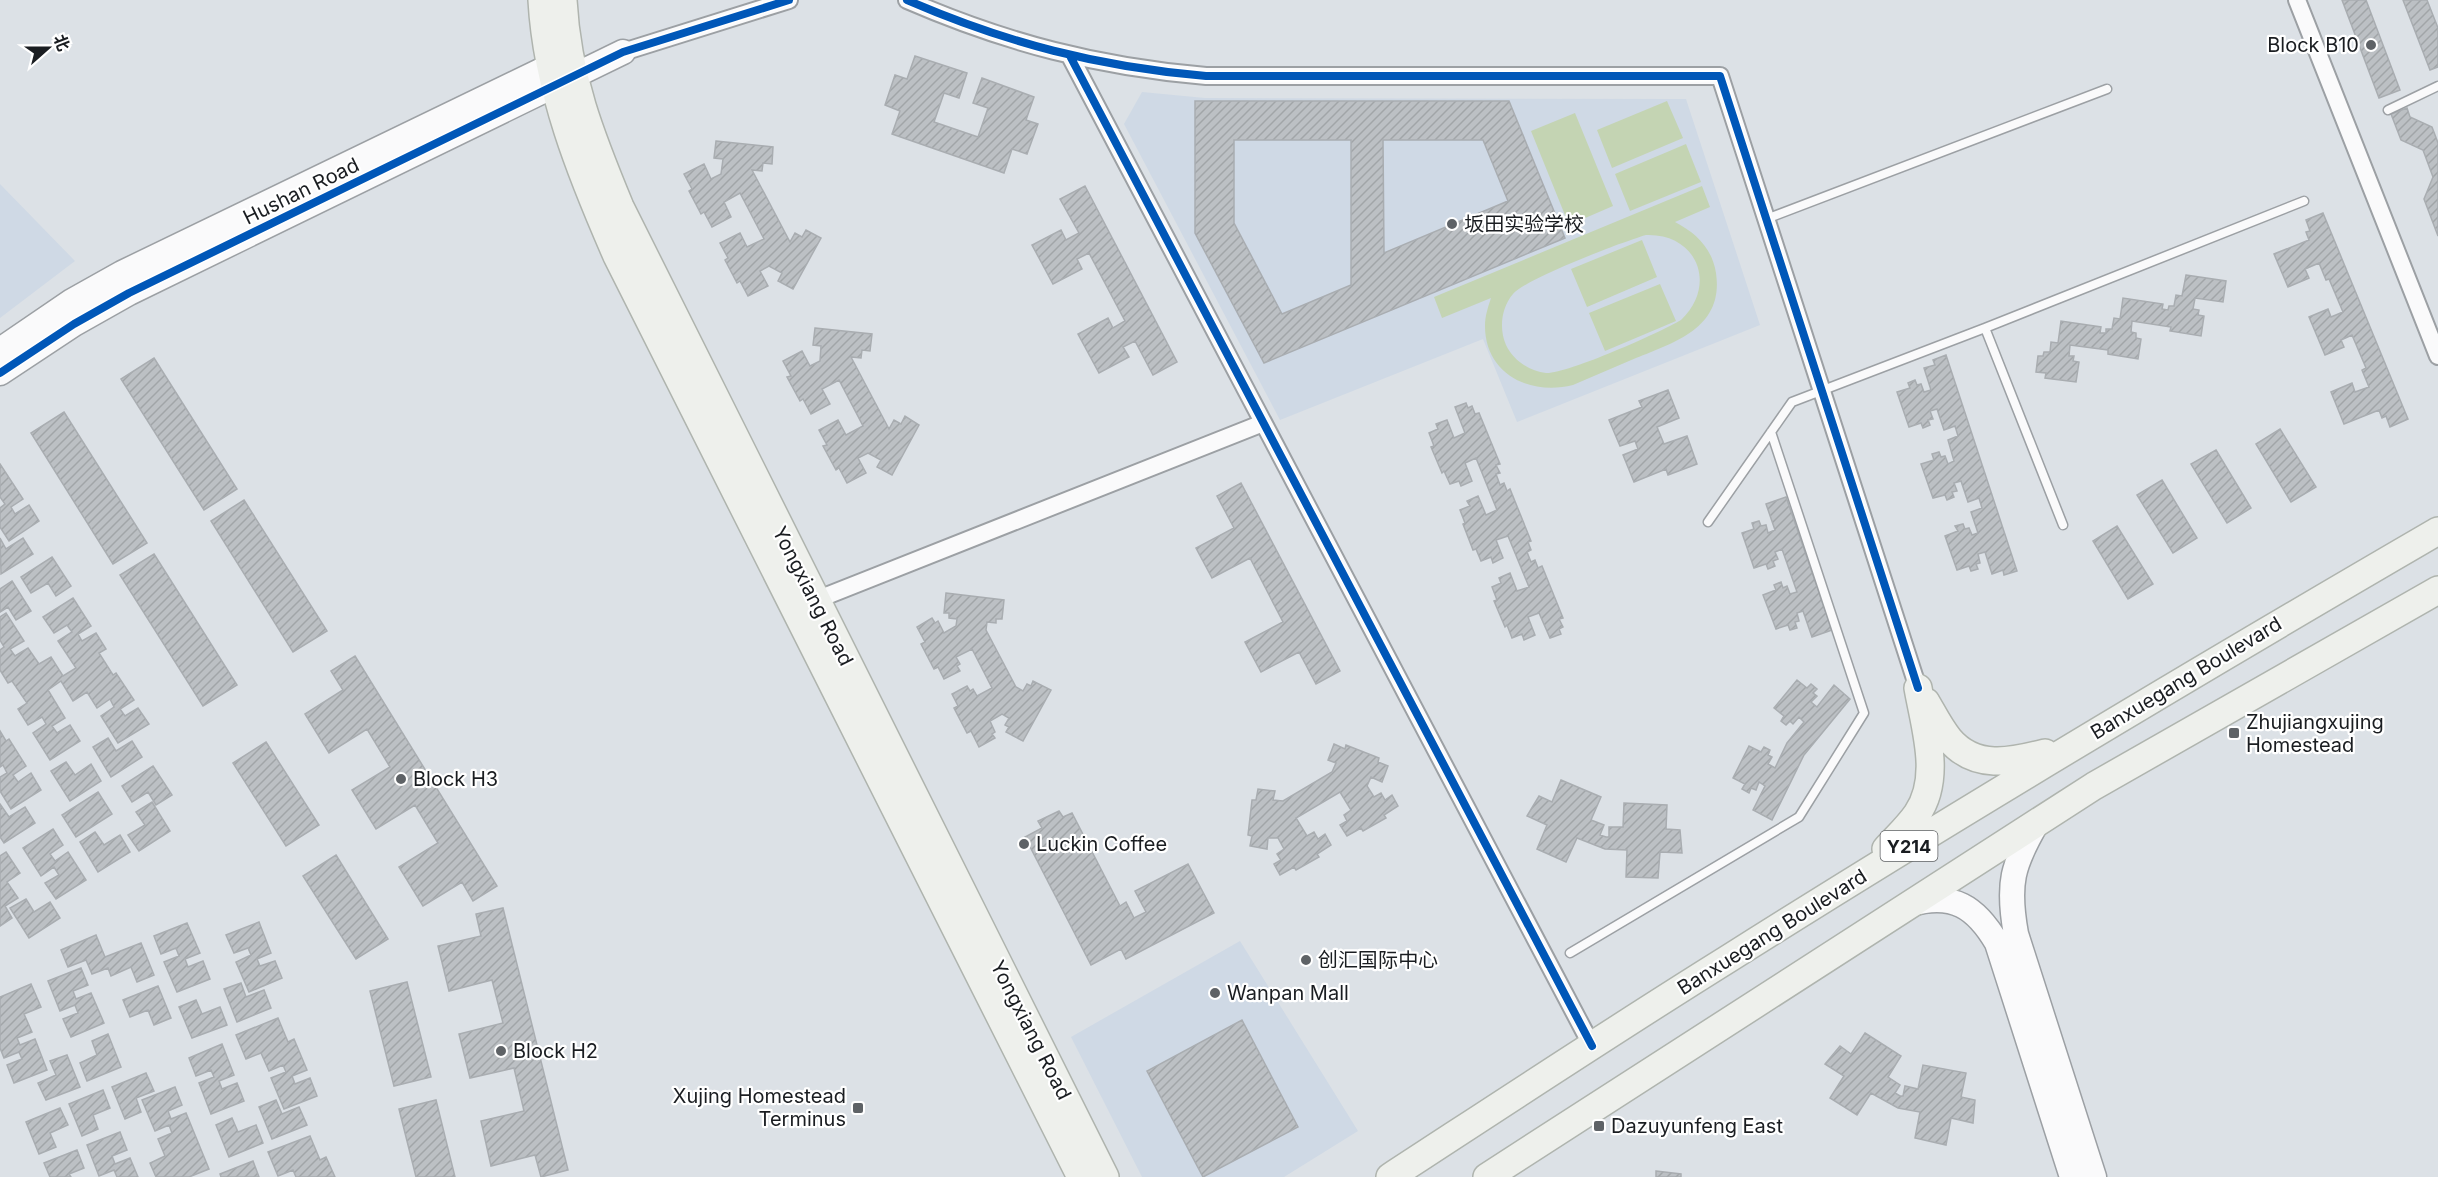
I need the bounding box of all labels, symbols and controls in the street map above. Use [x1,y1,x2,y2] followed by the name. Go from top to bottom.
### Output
[18,18,78,78] north arrow
[50,32,74,54] text: 北
[2267,33,2359,57] place label: Block B10
[2364,38,2378,52] marker: Block B10
[239,153,363,229] street label: Hushan Road
[1464,212,1584,236] place label: 坂田实验学校
[1445,217,1459,231] marker: 坂田实验学校
[768,522,858,670] street label: Yongxiang Road
[2086,611,2286,745] street label: Banxuegang Boulevard
[2246,710,2384,757] place label: Zhujiangxujing Homestead
[2227,726,2241,740] marker: Zhujiangxujing Homestead
[413,767,498,791] place label: Block H3
[394,772,408,786] marker: Block H3
[1880,831,1938,861] road number: Y214
[1036,832,1167,856] place label: Luckin Coffee
[1017,837,1031,851] marker: Luckin Coffee
[1673,864,1871,1000] street label: Banxuegang Boulevard
[1318,948,1438,972] place label: 创汇国际中心
[1299,953,1313,967] marker: 创汇国际中心
[986,956,1076,1104] street label: Yongxiang Road
[1227,981,1349,1005] place label: Wanpan Mall
[1208,986,1222,1000] marker: Wanpan Mall
[513,1039,598,1063] place label: Block H2
[494,1044,508,1058] marker: Block H2
[673,1084,846,1131] place label: Xujing Homestead Terminus
[851,1101,865,1115] marker: Xujing Homestead Terminus
[1611,1114,1783,1138] place label: Dazuyunfeng East
[1592,1119,1606,1133] marker: Dazuyunfeng East

